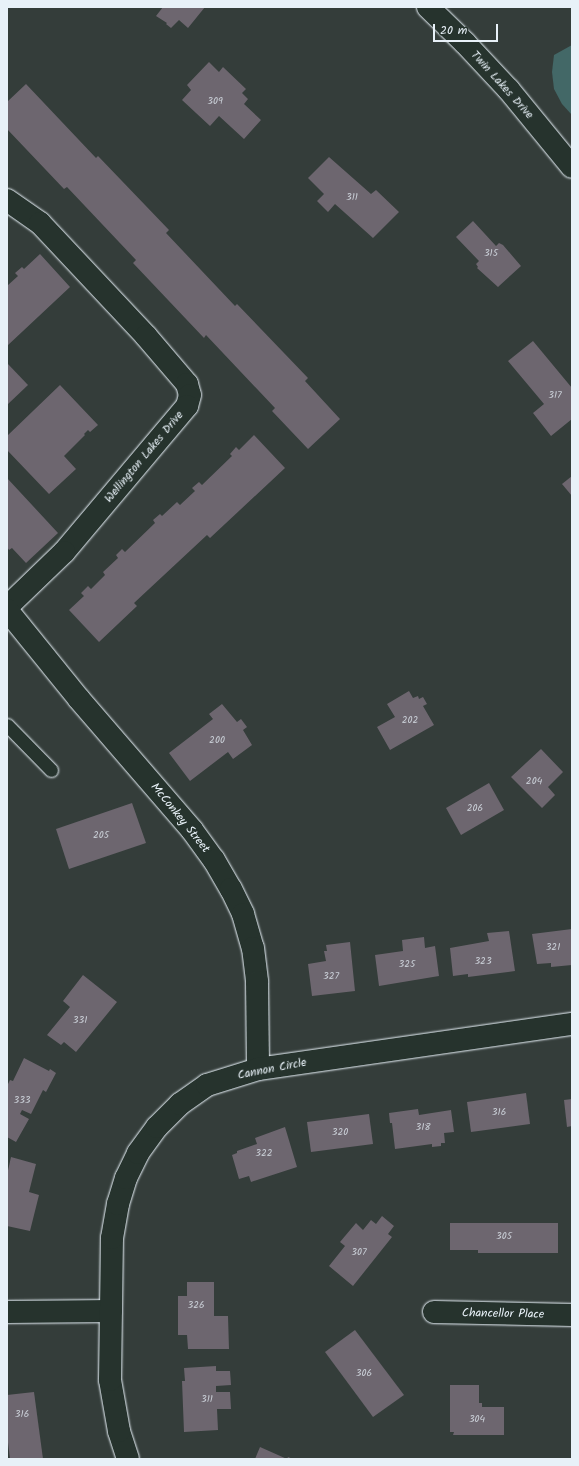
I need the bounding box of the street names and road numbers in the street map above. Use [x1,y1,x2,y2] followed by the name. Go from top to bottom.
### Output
[468,48,536,122] street label: Twin Lakes Drive
[102,408,186,506] street label: Wellington Lakes Drive
[147,780,213,856] street label: McConkey Street
[236,1055,308,1083] street label: Cannon Circle
[462,1306,544,1322] street label: Chancellor Place

